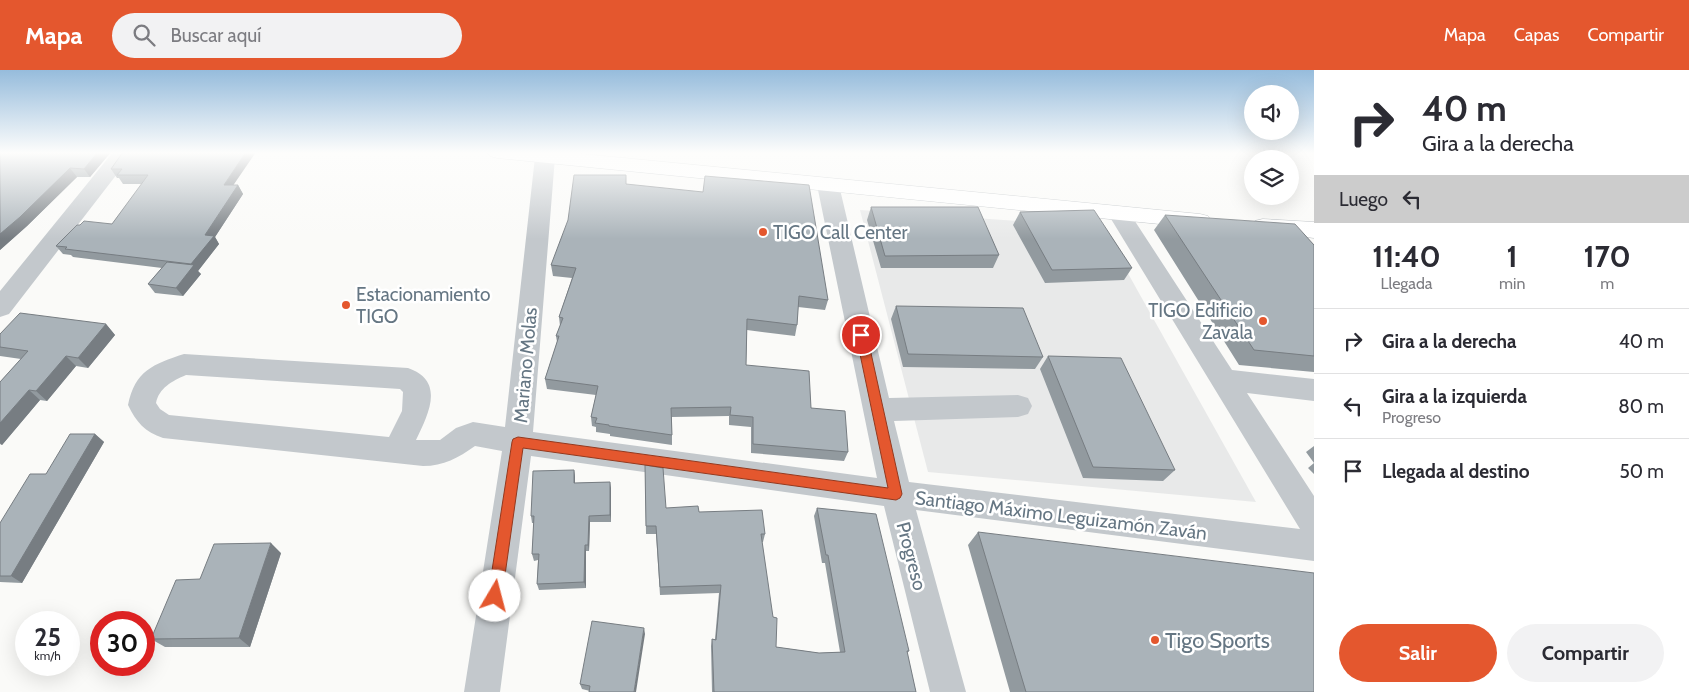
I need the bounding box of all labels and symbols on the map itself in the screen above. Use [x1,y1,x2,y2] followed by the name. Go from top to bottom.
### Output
[773,221,907,244] place label: TIGO Call Center
[757,226,769,238] marker: TIGO Call Center
[356,283,490,328] place label: Estacionamiento TIGO
[340,299,352,311] marker: Estacionamiento TIGO
[1148,299,1253,344] place label: TIGO Edificio Zavala
[509,306,542,424] street label: Mariano Molas
[840,314,882,356] pin
[1257,315,1269,327] marker: TIGO Edificio Zavala
[914,486,1208,545] street label: Santiago Máximo Leguizamón Zaván
[891,519,932,593] street label: Progreso
[468,569,520,621] position arrow
[90,611,155,676] speed limit sign: 30
[1165,627,1270,654] place label: Tigo Sports
[1149,634,1161,646] marker: Tigo Sports

